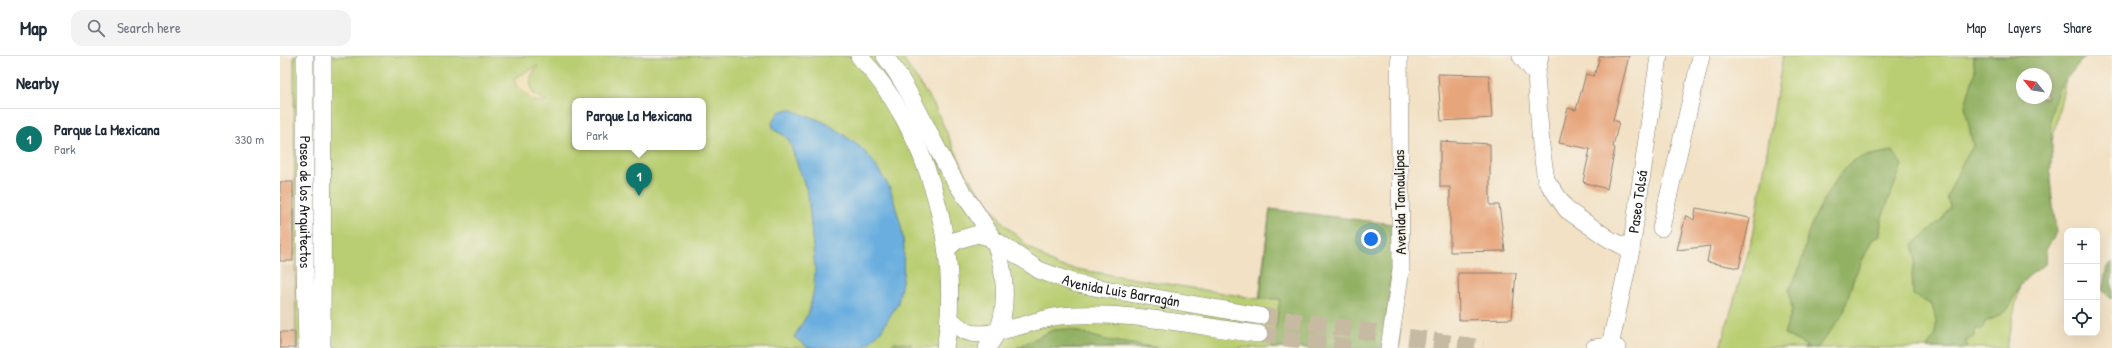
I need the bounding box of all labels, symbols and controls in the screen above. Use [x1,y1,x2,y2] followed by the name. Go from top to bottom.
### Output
[71,10,351,46] search box
[20,15,47,41] text: Map
[85,17,107,39] icon: search
[117,17,181,38] text: Search here
[1966,18,1986,37] text: Map
[2008,18,2041,37] text: Layers
[2063,18,2092,37] text: Share
[2016,68,2052,104] north arrow
[16,71,59,94] text: Nearby
[572,98,706,150] popup
[586,105,692,126] text: Parque La Mexicana
[54,119,159,140] text: Parque La Mexicana
[586,126,608,144] text: Park
[27,130,31,148] text: 1
[235,130,264,148] text: 330 m
[295,136,316,268] street label: Paseo de los Arquitectos
[54,140,76,158] text: Park
[1388,149,1411,255] street label: Avenida Tamaulipas
[626,163,652,196] pin: 1
[1623,169,1652,234] street label: Paseo Tolsá
[2064,228,2100,336] map controls
[2064,228,2100,264] button: +
[1361,229,1381,249] your location
[2064,264,2100,300] button: −
[1060,269,1182,312] street label: Avenida Luis Barragán
[2064,300,2100,336] button: locate

